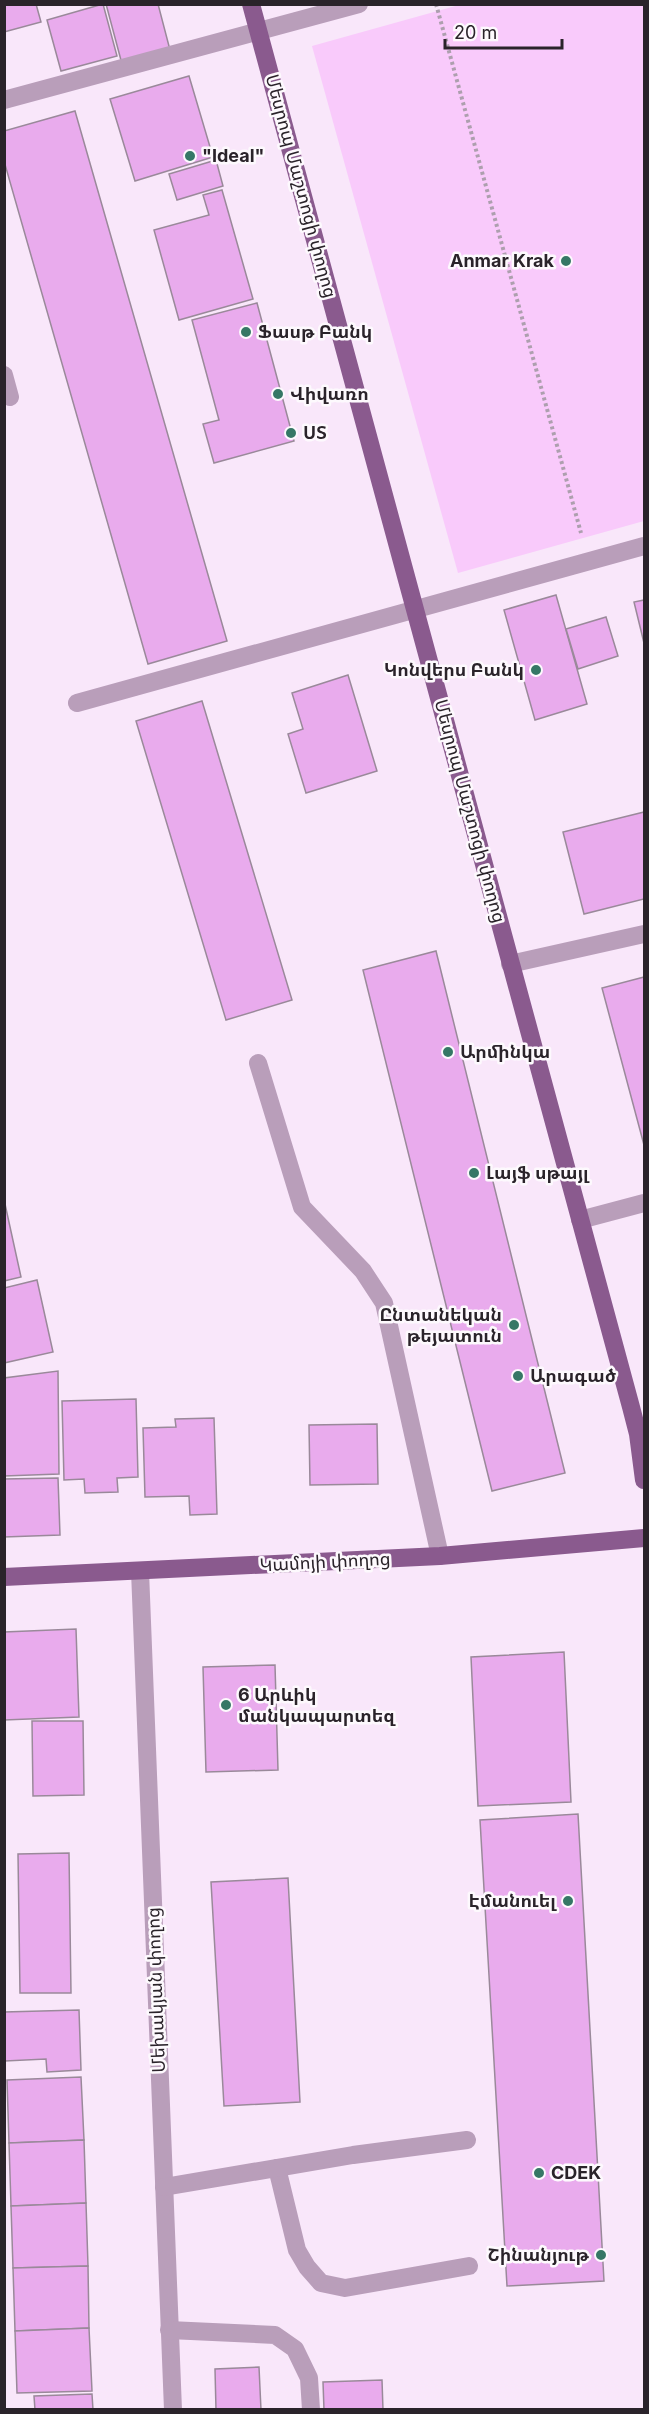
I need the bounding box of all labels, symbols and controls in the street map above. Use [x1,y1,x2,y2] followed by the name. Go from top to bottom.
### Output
[445,12,562,50] scale bar
[454,22,497,43] text: 20 m
[262,72,341,300] street label: Մեսրոպ Մաշտոցի փողոց
[202,145,265,166] place label: "Ideal"
[183,149,197,163] marker: "Ideal"
[450,250,555,271] place label: Anmar Krak
[559,254,573,268] marker: Anmar Krak
[258,321,372,342] place label: Ֆասթ Բանկ
[239,325,253,339] marker: Ֆասթ Բանկ
[290,383,369,404] place label: Վիվառո
[271,387,285,401] marker: Վիվառո
[303,422,327,443] place label: ՍՏ
[284,426,298,440] marker: ՍՏ
[384,659,524,680] place label: Կոնվերս Բանկ
[529,663,543,677] marker: Կոնվերս Բանկ
[431,697,510,925] street label: Մեսրոպ Մաշտոցի փողոց
[460,1041,550,1062] place label: Արմինկա
[441,1045,455,1059] marker: Արմինկա
[486,1162,590,1183] place label: Լայֆ սթայլ
[467,1166,481,1180] marker: Լայֆ սթայլ
[379,1304,502,1346] place label: Ընտանեկան թեյատուն
[507,1318,521,1332] marker: Ընտանեկան թեյատուն
[530,1365,616,1386] place label: Արագած
[511,1369,525,1383] marker: Արագած
[259,1548,391,1575] street label: Կամոյի փողոց
[238,1684,396,1726] place label: 6 Արևիկ մանկապարտեզ
[219,1698,233,1712] marker: 6 Արևիկ մանկապարտեզ
[468,1890,557,1911] place label: Էմանուել
[561,1894,575,1908] marker: Էմանուել
[142,1907,169,2073] street label: Մեխակյան փողոց
[551,2162,601,2183] place label: CDEK
[532,2166,546,2180] marker: CDEK
[487,2244,590,2265] place label: Շինանյութ
[594,2248,608,2262] marker: Շինանյութ

